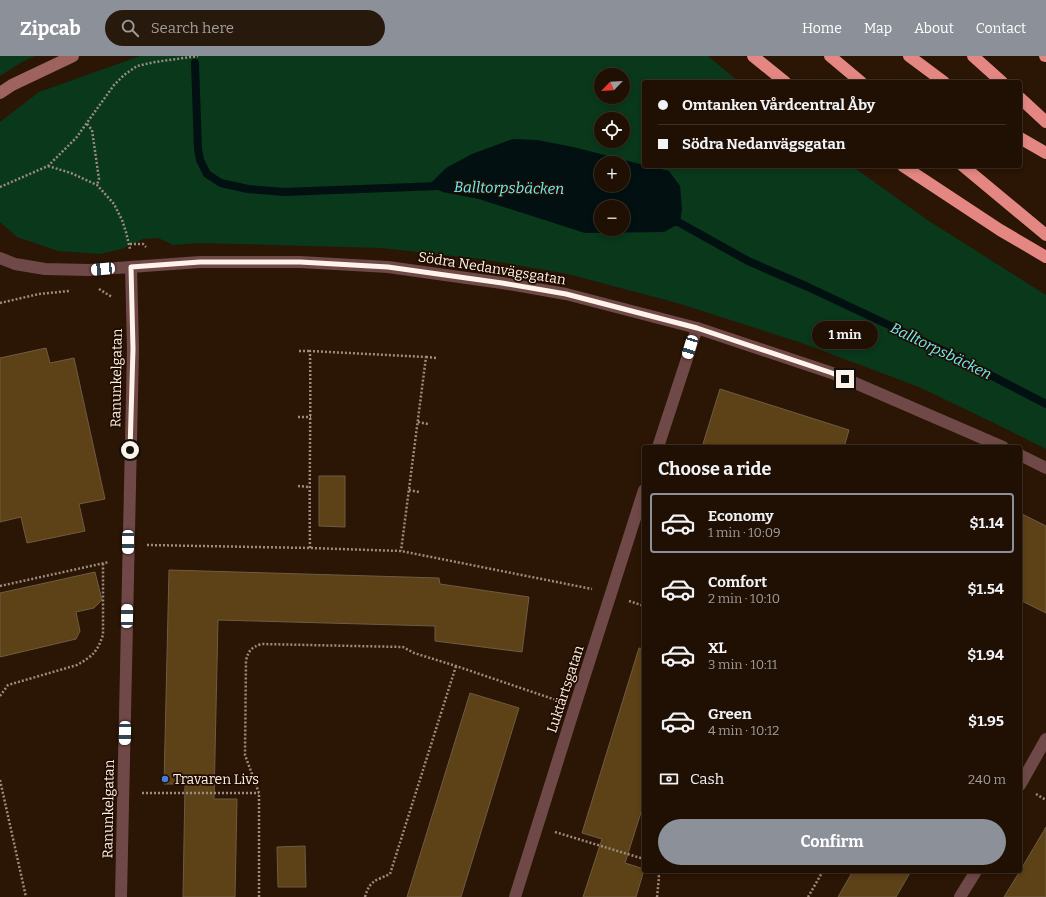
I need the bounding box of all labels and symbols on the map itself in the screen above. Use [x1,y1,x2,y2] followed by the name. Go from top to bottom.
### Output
[594,68,630,104] north arrow
[454,178,564,198] water label: Balltorpsbäcken
[417,248,567,289] street label: Södra Nedanvägsgatan
[91,262,115,276] car
[887,319,995,383] water label: Balltorpsbäcken
[812,321,878,349] callout: 1 min
[107,328,126,428] street label: Ranunkelgatan
[681,334,699,360] car
[836,370,854,388] route end
[121,441,139,459] route start
[122,530,134,554] car
[121,604,133,628] car
[543,643,588,735] street label: Luktärtsgatan
[119,721,131,745] car
[99,759,118,859] street label: Ranunkelgatan
[173,771,259,788] place label: Travaren Livs
[160,774,170,784] marker: Travaren Livs

